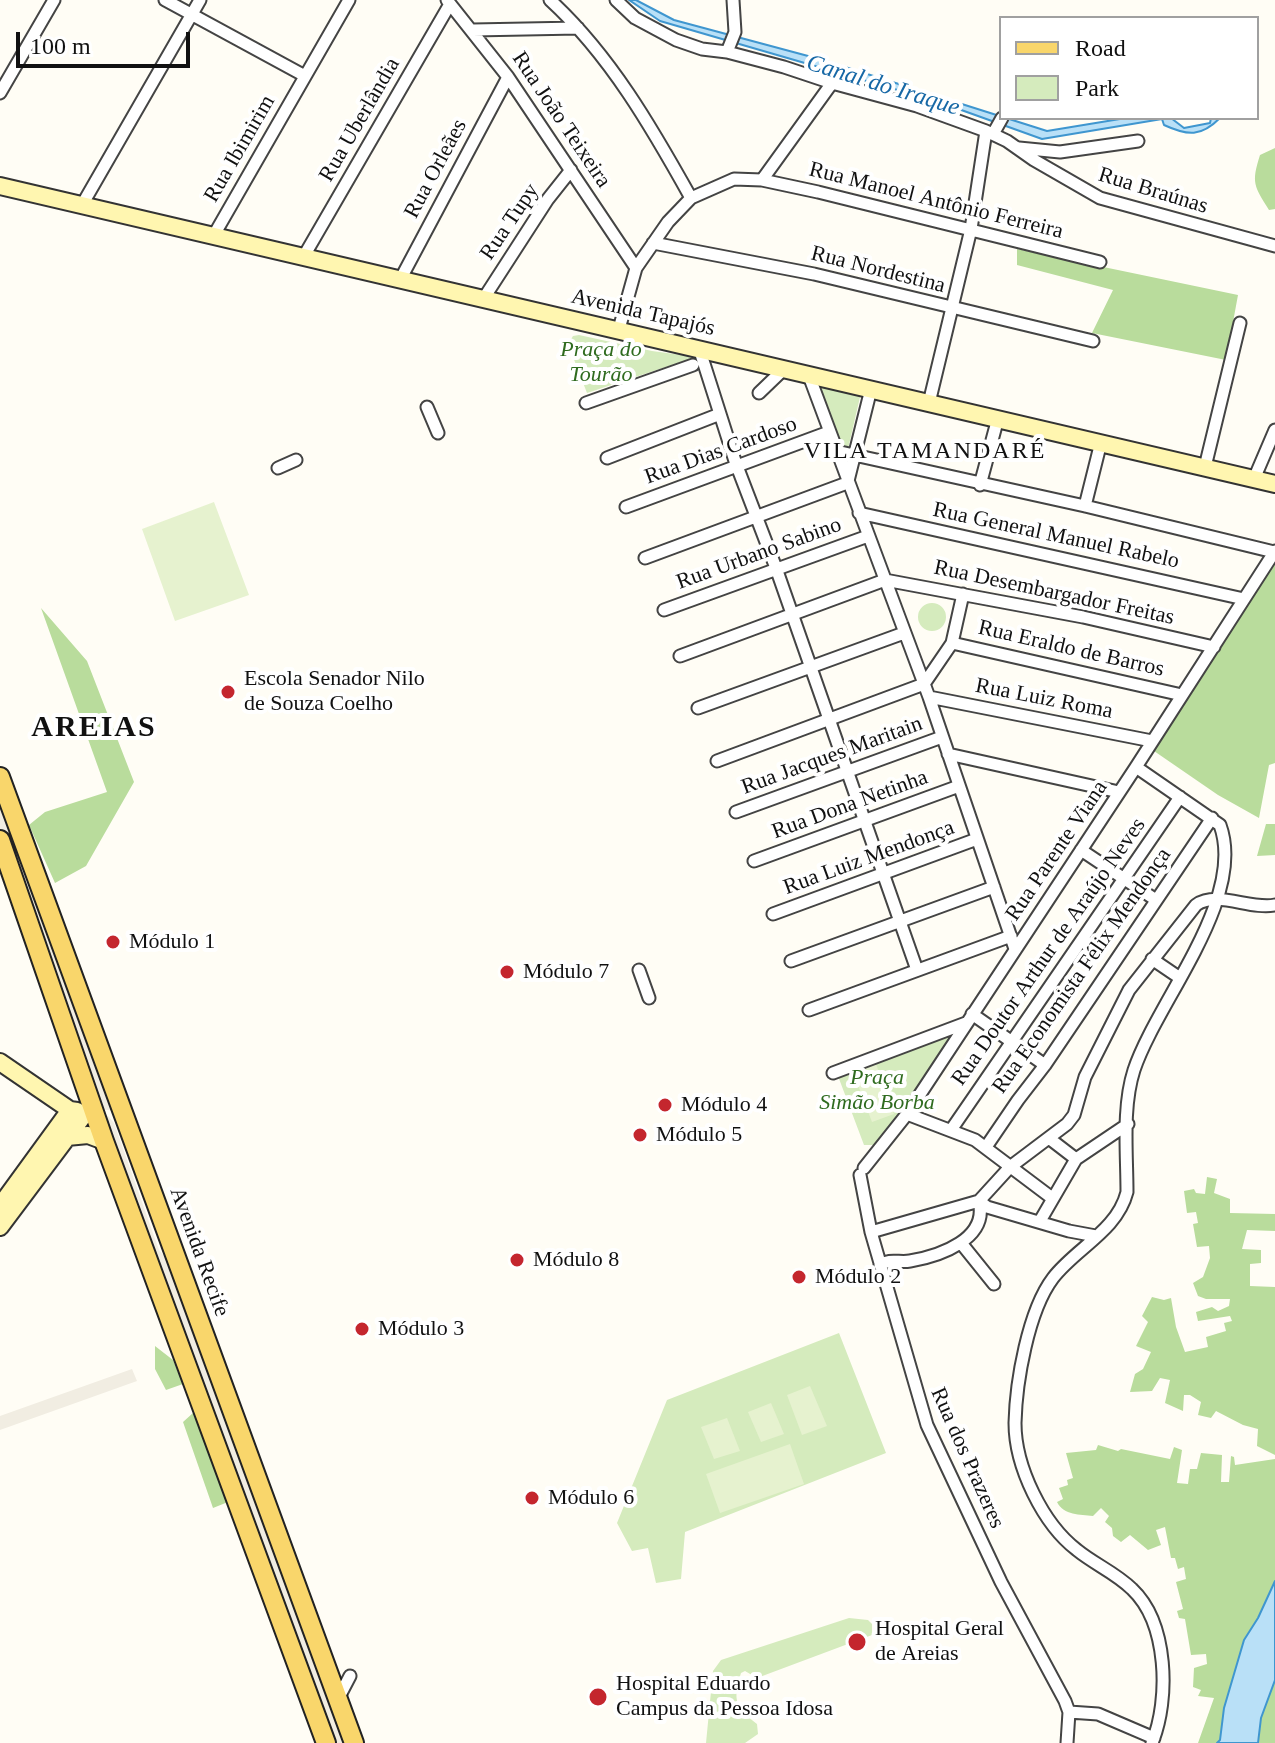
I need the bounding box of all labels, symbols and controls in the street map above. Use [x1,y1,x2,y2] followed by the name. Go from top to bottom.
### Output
[20,16,194,66] scale bar
[999,16,1259,120] legend
[30,33,91,59] text: 100 m
[1075,35,1126,61] text: Road
[506,47,616,193] street label: Rua João Teixeira
[803,49,963,123] water label: Canal do Iraque
[314,53,406,187] street label: Rua Uberlândia
[1075,75,1119,101] text: Park
[199,91,281,207] street label: Rua Ibimirim
[399,115,473,223] street label: Rua Orleães
[806,157,1066,245] street label: Rua Manoel Antônio Ferreira
[1095,162,1211,220] street label: Rua Braúnas
[475,179,545,265] street label: Rua Tupy
[808,241,948,299] street label: Rua Nordestina
[569,284,717,342] street label: Avenida Tapajós
[560,337,642,388] park label: Praça do Tourão
[641,411,801,491] street label: Rua Dias Cardoso
[804,438,1046,466] district label: VILA TAMANDARÉ
[930,497,1182,575] street label: Rua General Manuel Rabelo
[673,512,845,596] street label: Rua Urbano Sabino
[931,555,1177,631] street label: Rua Desembargador Freitas
[975,615,1167,683] street label: Rua Eraldo de Barros
[244,666,425,718] place label: Escola Senador Nilo de Souza Coelho
[973,673,1115,725] street label: Rua Luiz Roma
[219,683,237,701] marker: Escola Senador Nilo de Souza Coelho
[31,710,157,746] district label: AREIAS
[738,711,926,801] street label: Rua Jacques Maritain
[769,765,931,845] street label: Rua Dona Netinha
[1000,776,1114,926] street label: Rua Parente Viana
[946,813,1152,1091] street label: Rua Doutor Arthur de Araújo Neves
[780,815,958,901] street label: Rua Luiz Mendonça
[987,843,1177,1099] street label: Rua Economista Félix Mendonça
[129,929,215,955] place label: Módulo 1
[104,933,122,951] marker: Módulo 1
[523,959,609,985] place label: Módulo 7
[498,963,516,981] marker: Módulo 7
[819,1065,935,1116] park label: Praça Simão Borba
[681,1092,767,1118] place label: Módulo 4
[656,1096,674,1114] marker: Módulo 4
[656,1122,742,1148] place label: Módulo 5
[631,1126,649,1144] marker: Módulo 5
[163,1184,235,1320] street label: Avenida Recife
[533,1247,619,1273] place label: Módulo 8
[508,1251,526,1269] marker: Módulo 8
[815,1264,901,1290] place label: Módulo 2
[790,1268,808,1286] marker: Módulo 2
[378,1316,464,1342] place label: Módulo 3
[353,1320,371,1338] marker: Módulo 3
[924,1383,1010,1533] street label: Rua dos Prazeres
[548,1485,634,1511] place label: Módulo 6
[523,1489,541,1507] marker: Módulo 6
[875,1616,1004,1668] place label: Hospital Geral de Areias
[846,1631,868,1653] marker: Hospital Geral de Areias
[616,1671,833,1722] place label: Hospital Eduardo Campus da Pessoa Idosa
[587,1686,609,1708] marker: Hospital Eduardo Campus da Pessoa Idosa

